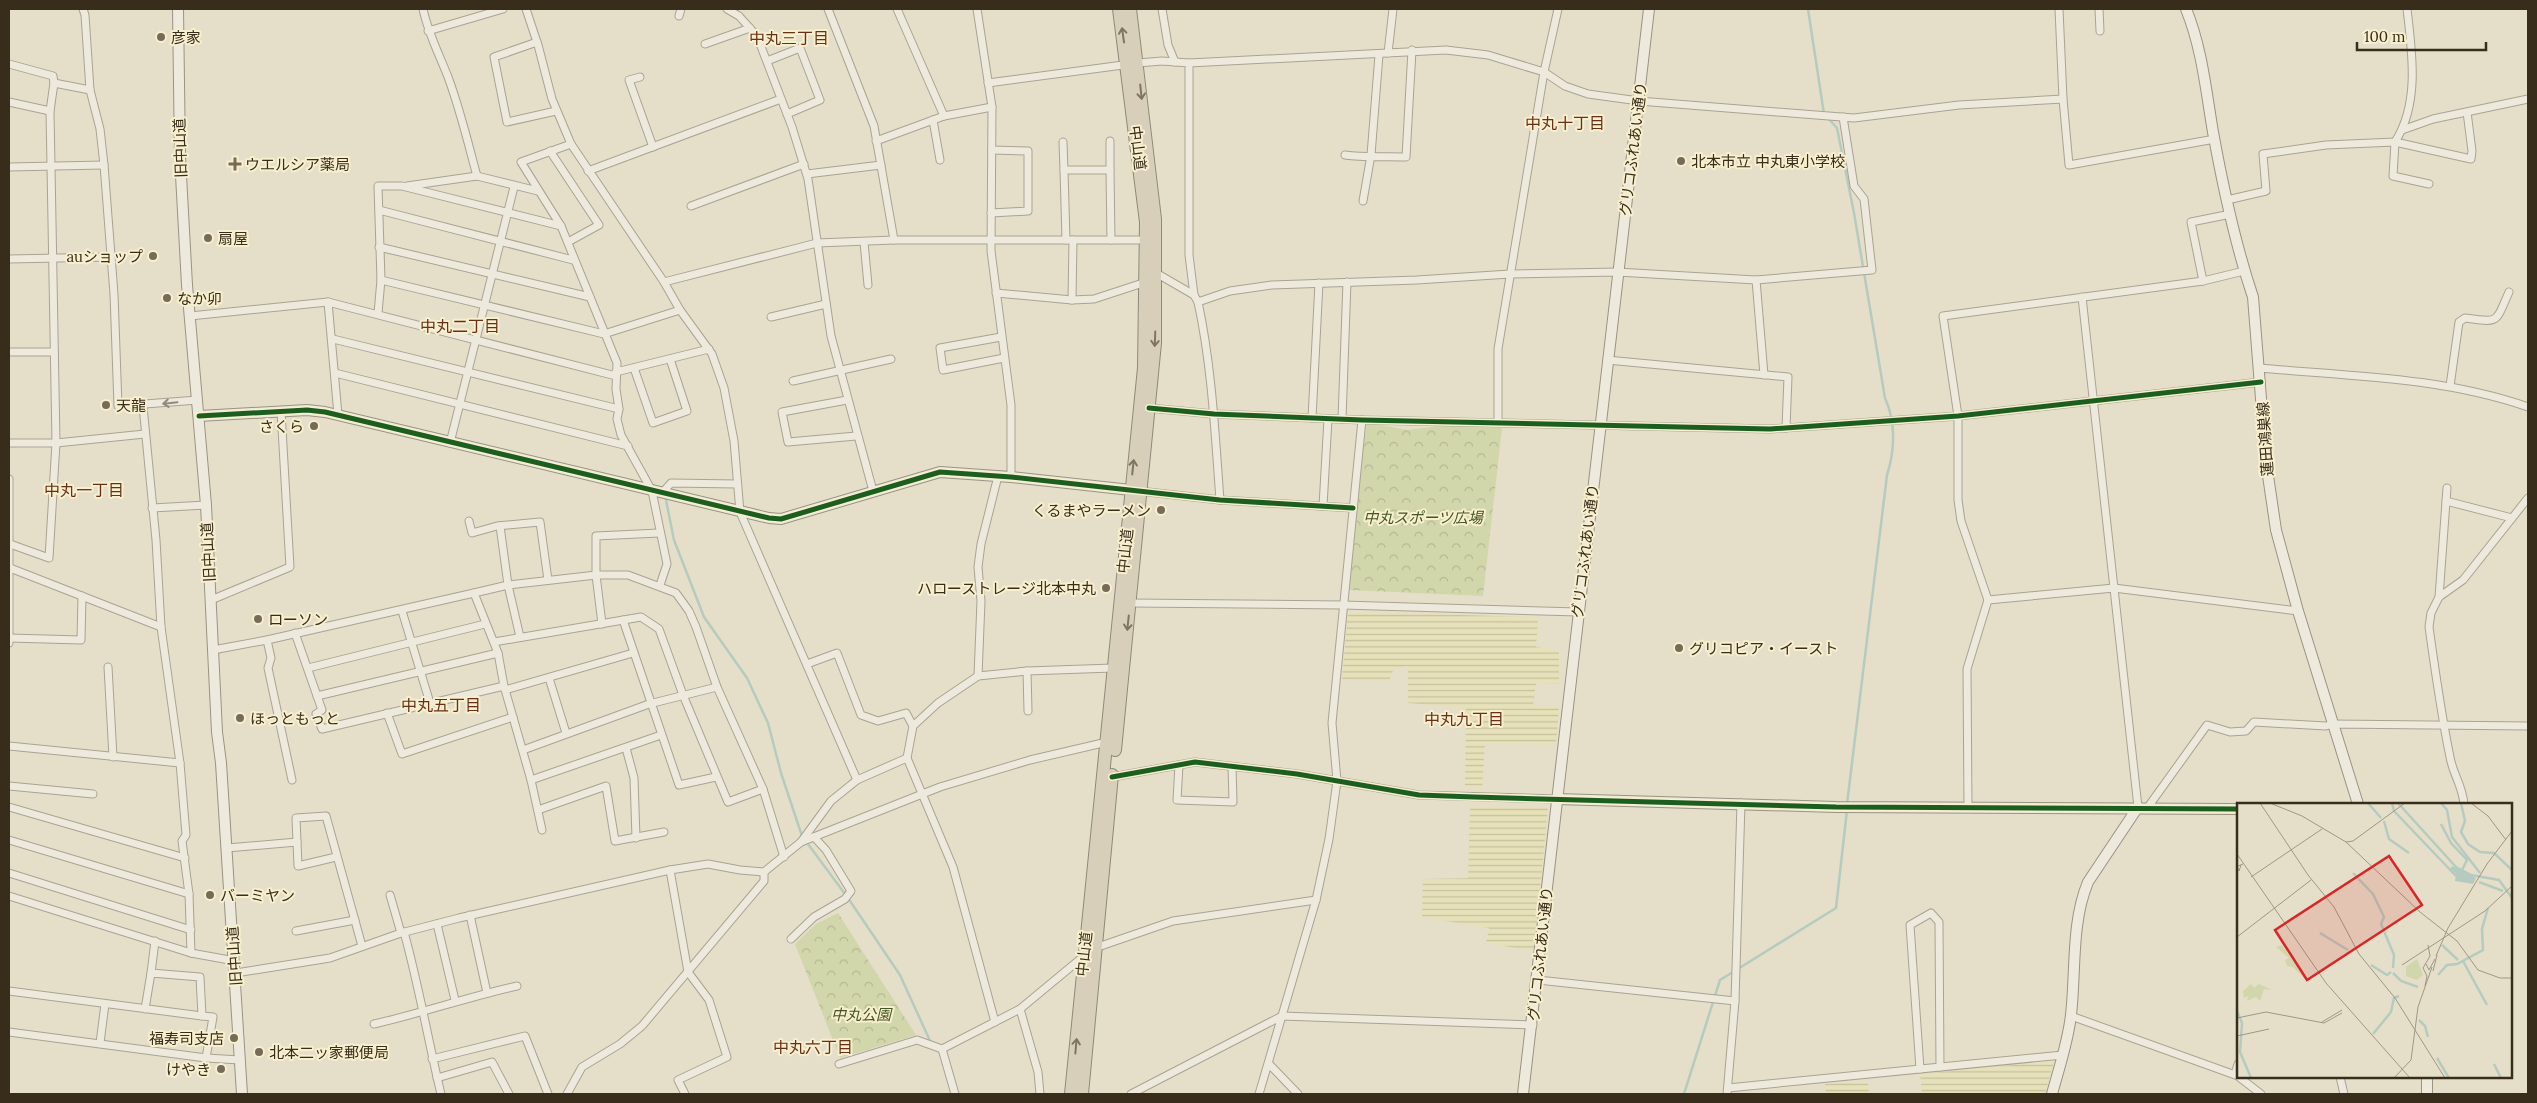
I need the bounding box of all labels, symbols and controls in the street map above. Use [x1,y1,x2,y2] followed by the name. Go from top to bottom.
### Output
[2357,20,2486,52] scale bar
[2364,27,2405,46] text: 100 m
[171,28,201,47] place label: 彦家
[749,28,829,48] district label: 中丸三丁目
[1117,28,1127,44] one-way arrow
[155,31,167,43] marker: 彦家
[1615,81,1651,217] street label: グリコふれあい通り
[1136,84,1146,100] one-way arrow
[1525,113,1605,133] district label: 中丸十丁目
[169,118,191,178] street label: 旧中山道
[1126,125,1150,171] street label: 中山道
[1691,152,1845,171] place label: 北本市立 中丸東小学校
[245,155,350,174] place label: ウエルシア薬局
[1675,155,1687,167] marker: 北本市立 中丸東小学校
[229,158,241,170] marker: ウエルシア薬局
[218,229,248,248] place label: 扇屋
[202,232,214,244] marker: 扇屋
[66,247,143,266] place label: auショップ
[147,250,159,262] marker: auショップ
[177,289,222,308] place label: なか卯
[161,292,173,304] marker: なか卯
[420,316,500,336] district label: 中丸二丁目
[1150,330,1160,347] one-way arrow
[116,396,146,415] place label: 天龍
[163,398,179,408] one-way arrow
[100,399,112,411] marker: 天龍
[2253,401,2277,477] street label: 蓮田鴻巣線
[259,417,304,436] place label: さくら
[308,420,320,432] marker: さくら
[1129,460,1138,476] one-way arrow
[44,480,124,500] district label: 中丸一丁目
[1567,483,1603,619] street label: グリコふれあい通り
[1032,501,1151,520] place label: くるまやラーメン
[1155,504,1167,516] marker: くるまやラーメン
[1363,508,1485,527] park label: 中丸スポーツ広場
[197,522,219,582] street label: 旧中山道
[1113,528,1137,574] street label: 中山道
[917,579,1096,598] place label: ハローストレージ北本中丸
[1100,582,1112,594] marker: ハローストレージ北本中丸
[268,610,328,629] place label: ローソン
[252,613,264,625] marker: ローソン
[1123,615,1133,631] one-way arrow
[1689,639,1838,658] place label: グリコピア・イースト
[1673,642,1685,654] marker: グリコピア・イースト
[401,695,481,715] district label: 中丸五丁目
[250,709,340,728] place label: ほっともっと
[1424,709,1504,729] district label: 中丸九丁目
[234,712,246,724] marker: ほっともっと
[2237,803,2512,1078] inset map
[220,886,295,905] place label: バーミヤン
[1523,886,1557,1022] street label: グリコふれあい通り
[204,889,216,901] marker: バーミヤン
[222,925,246,987] street label: 旧中山道
[1072,931,1096,977] street label: 中山道
[831,1005,893,1024] park label: 中丸公園
[149,1029,224,1048] place label: 福寿司支店
[228,1032,240,1044] marker: 福寿司支店
[773,1037,853,1057] district label: 中丸六丁目
[1071,1038,1081,1054] one-way arrow
[269,1043,389,1062] place label: 北本二ッ家郵便局
[253,1046,265,1058] marker: 北本二ッ家郵便局
[166,1060,211,1079] place label: けやき
[215,1063,227,1075] marker: けやき

